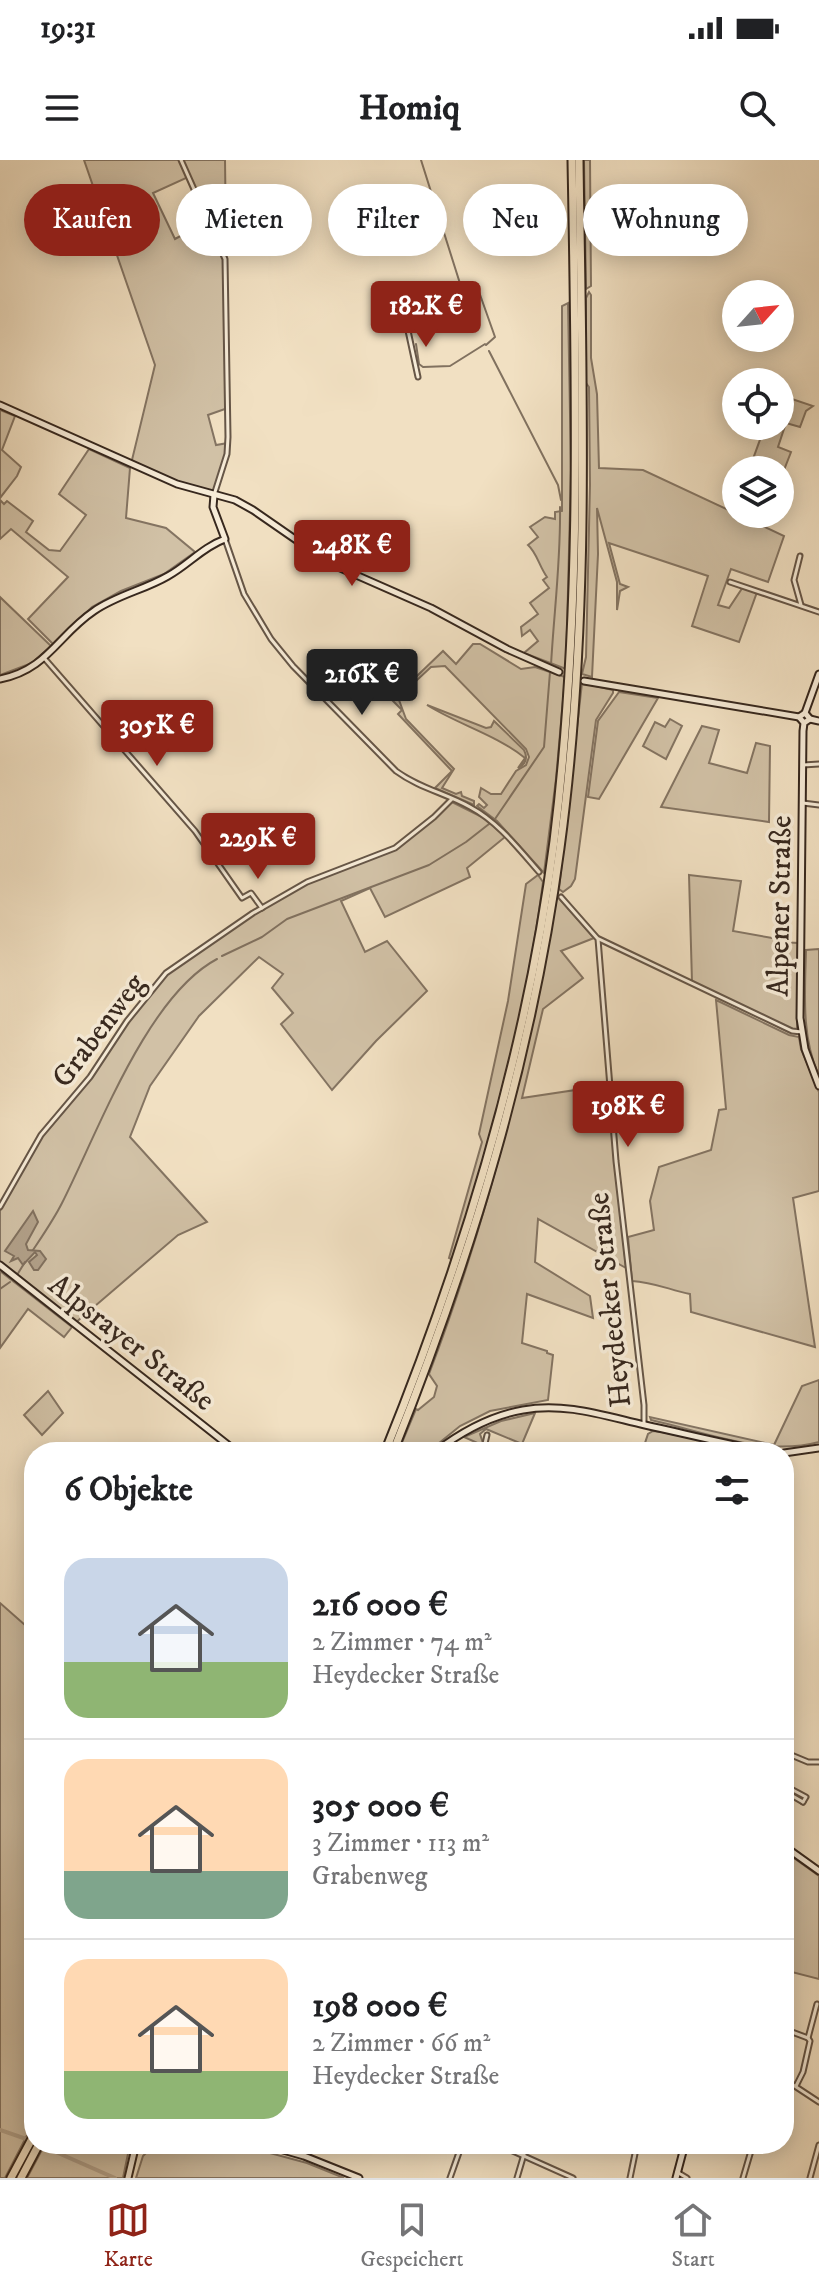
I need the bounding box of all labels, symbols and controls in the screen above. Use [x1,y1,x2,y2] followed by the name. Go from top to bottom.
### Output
[40,10,96,47] text: 19:31
[40,86,84,130] icon: menu
[359,86,460,131] text: Homiq
[735,86,779,130] icon: search
[24,184,160,256] chip: Kaufen
[176,184,312,256] chip: Mieten
[328,184,447,256] chip: Filter
[463,184,567,256] chip: Neu
[583,184,748,256] chip: Wohnung
[722,280,794,352] north arrow
[722,280,794,528] map controls
[361,281,491,349] pin: 182K €
[389,290,463,323] text: 182K €
[722,368,794,440] button: locate
[722,456,794,528] button: layers
[287,520,417,588] pin: 248K €
[312,529,392,562] text: 248K €
[297,649,427,717] pin: 216K €
[325,658,399,691] text: 216K €
[92,700,222,768] pin: 305K €
[119,709,195,742] text: 305K €
[193,813,323,881] pin: 229K €
[760,815,801,997] street label: Alpener Straße
[219,822,297,855] text: 229K €
[44,966,154,1095] street label: Grabenweg
[563,1081,693,1149] pin: 198K €
[591,1090,665,1123] text: 198K €
[581,1191,640,1409] street label: Heydecker Straße
[40,1267,222,1420] street label: Alpsrayer Straße
[710,1468,754,1512] icon: filters
[64,1469,193,1511] text: 6 Objekte
[312,1584,448,1626] text: 216 000 €
[128,1590,224,1686] icon: home
[312,1626,492,1659] text: 2 Zimmer · 74 m²
[312,1659,499,1692] text: Heydecker Straße
[312,1785,449,1827] text: 305 000 €
[128,1791,224,1887] icon: home
[312,1827,489,1860] text: 3 Zimmer · 113 m²
[312,1860,427,1893] text: Grabenweg
[312,1985,448,2027] text: 198 000 €
[128,1991,224,2087] icon: home
[312,2027,490,2060] text: 2 Zimmer · 66 m²
[312,2060,499,2093] text: Heydecker Straße
[104,2198,153,2273] tab: Karte
[361,2198,464,2273] tab: Gespeichert
[671,2198,715,2273] tab: Start

